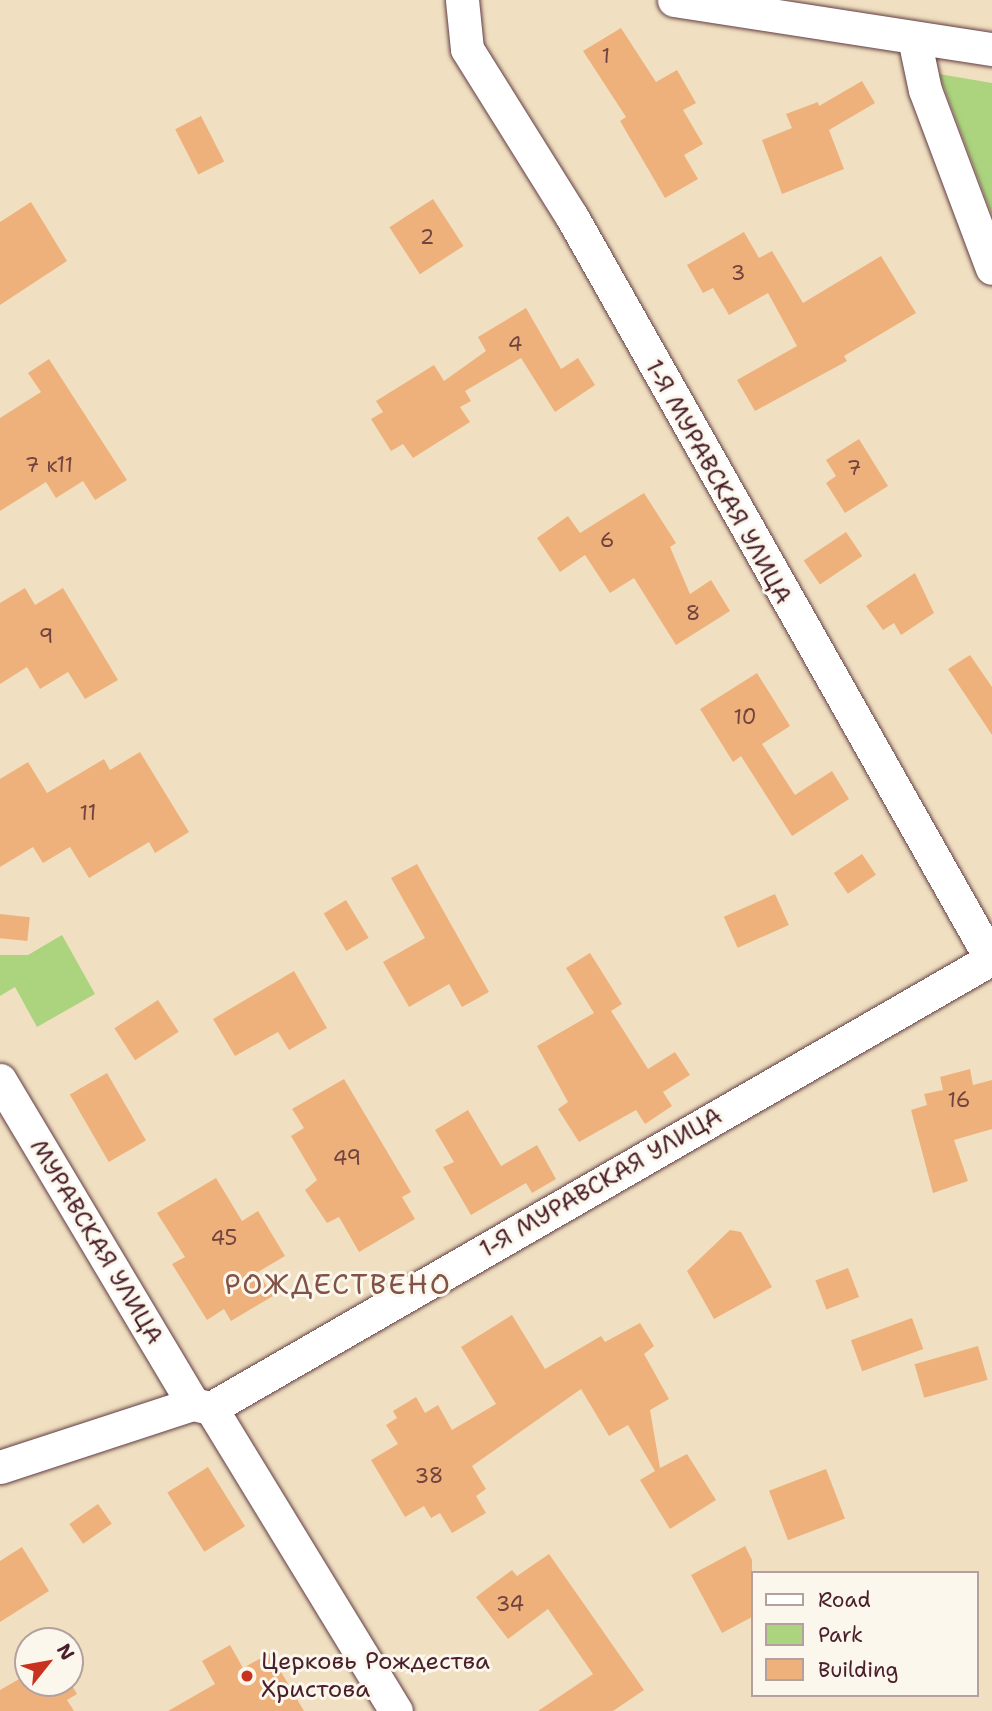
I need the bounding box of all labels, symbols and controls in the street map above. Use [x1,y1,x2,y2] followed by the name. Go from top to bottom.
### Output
[602,43,610,69] house number: 1
[420,224,434,250] house number: 2
[731,260,745,286] house number: 3
[508,331,522,357] house number: 4
[639,355,797,609] street label: 1-Я МУРАВСКАЯ УЛИЦА
[25,452,73,478] house number: 7 к11
[847,455,861,481] house number: 7
[600,527,614,553] house number: 6
[686,600,700,626] house number: 8
[39,623,53,649] house number: 9
[734,704,756,730] house number: 10
[80,800,96,826] house number: 11
[948,1087,970,1113] house number: 16
[475,1102,727,1264] street label: 1-Я МУРАВСКАЯ УЛИЦА
[23,1134,169,1350] street label: МУРАВСКАЯ УЛИЦА
[333,1145,361,1171] house number: 49
[211,1225,237,1251] house number: 45
[226,1267,450,1301] district label: РОЖДЕСТВЕНО
[415,1463,443,1489] house number: 38
[750,1571,978,1697] legend
[818,1586,871,1614] text: Road
[496,1591,524,1617] house number: 34
[818,1621,863,1649] text: Park
[14,1627,84,1697] north arrow
[51,1639,80,1665] text: N
[261,1648,490,1704] place label: Церковь Рождества Христова
[818,1656,898,1684] text: Building
[239,1668,255,1684] marker: Церковь Рождества Христова

